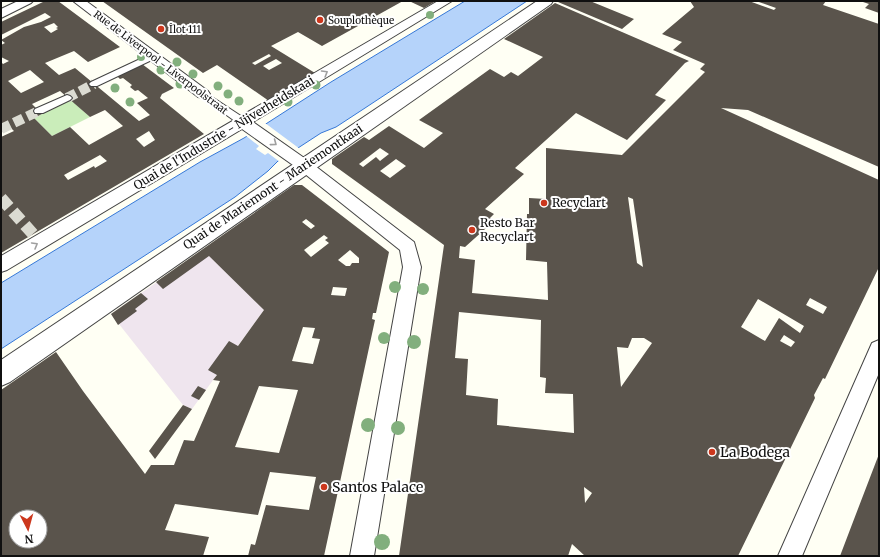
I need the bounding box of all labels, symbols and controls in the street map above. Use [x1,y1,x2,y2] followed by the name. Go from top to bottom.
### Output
[91,8,230,117] street label: Rue de Liverpool - Liverpoolstraat
[328,14,394,27] place label: Souplothèque
[315,15,325,25] marker: Souplothèque
[169,23,201,36] place label: Îlot 111
[156,24,166,34] marker: Îlot 111
[321,71,328,78] one-way arrow
[130,72,317,193] street label: Quai de l'Industrie - Nijverheidskaai
[180,121,366,252] street label: Quai de Mariemont - Mariemontkaai
[269,138,276,145] one-way arrow
[552,195,606,210] place label: Recyclart
[539,198,549,208] marker: Recyclart
[480,215,536,244] place label: Resto Bar Recyclart
[467,225,477,235] marker: Resto Bar Recyclart
[31,243,38,250] one-way arrow
[720,443,791,461] place label: La Bodega
[707,447,717,457] marker: La Bodega
[332,478,423,496] place label: Santos Palace
[319,482,329,492] marker: Santos Palace
[8,509,48,549] north arrow
[24,532,34,546] text: N

